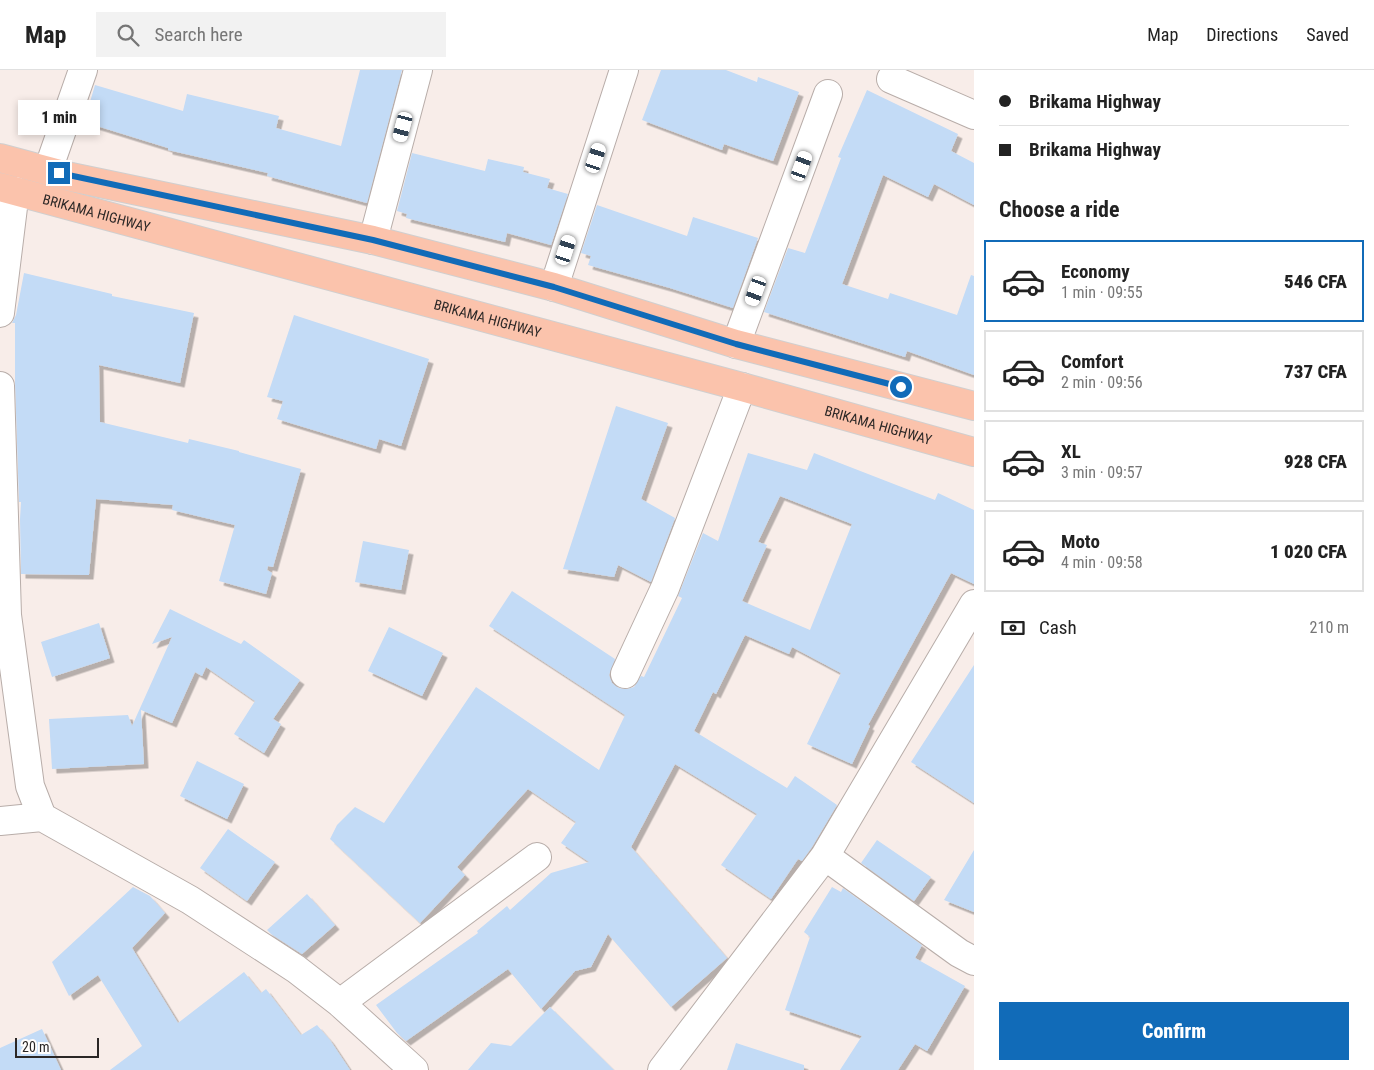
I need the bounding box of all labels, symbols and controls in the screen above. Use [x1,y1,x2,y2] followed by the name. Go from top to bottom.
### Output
[96,12,446,57] search box
[25,21,66,49] text: Map
[114,21,142,49] icon: search
[154,23,243,46] text: Search here
[1147,24,1178,45] text: Map
[1206,24,1278,45] text: Directions
[1306,24,1349,45] text: Saved
[1029,90,1161,113] text: Brikama Highway
[18,101,100,136] callout: 1 min
[41,108,77,127] text: 1 min
[391,111,414,143] car
[1029,138,1161,161] text: Brikama Highway
[584,141,607,175] car
[789,149,814,183] car
[48,162,70,184] route end
[41,191,153,235] street label: BRIKAMA HIGHWAY
[999,197,1120,222] text: Choose a ride
[554,233,577,267] car
[1001,259,1046,304] icon: car
[1061,260,1130,283] text: Economy
[1284,270,1347,293] text: 546 CFA
[743,274,768,308] car
[1061,283,1143,302] text: 1 min · 09:55
[432,296,544,341] street label: BRIKAMA HIGHWAY
[1001,349,1046,394] icon: car
[1061,350,1124,373] text: Comfort
[1284,360,1347,383] text: 737 CFA
[1061,373,1143,392] text: 2 min · 09:56
[890,376,912,398] route start
[823,403,934,448] street label: BRIKAMA HIGHWAY
[1001,439,1046,484] icon: car
[1061,440,1081,463] text: XL
[1284,450,1347,473] text: 928 CFA
[1061,463,1143,482] text: 3 min · 09:57
[1001,529,1046,574] icon: car
[1061,530,1100,553] text: Moto
[1270,540,1347,563] text: 1 020 CFA
[1061,553,1143,572] text: 4 min · 09:58
[999,614,1027,642] icon: cash
[1039,616,1077,639] text: Cash
[1310,618,1349,637] text: 210 m
[999,1002,1349,1060] button: Confirm
[15,1035,99,1058] scale bar
[22,1039,50,1055] text: 20 m

